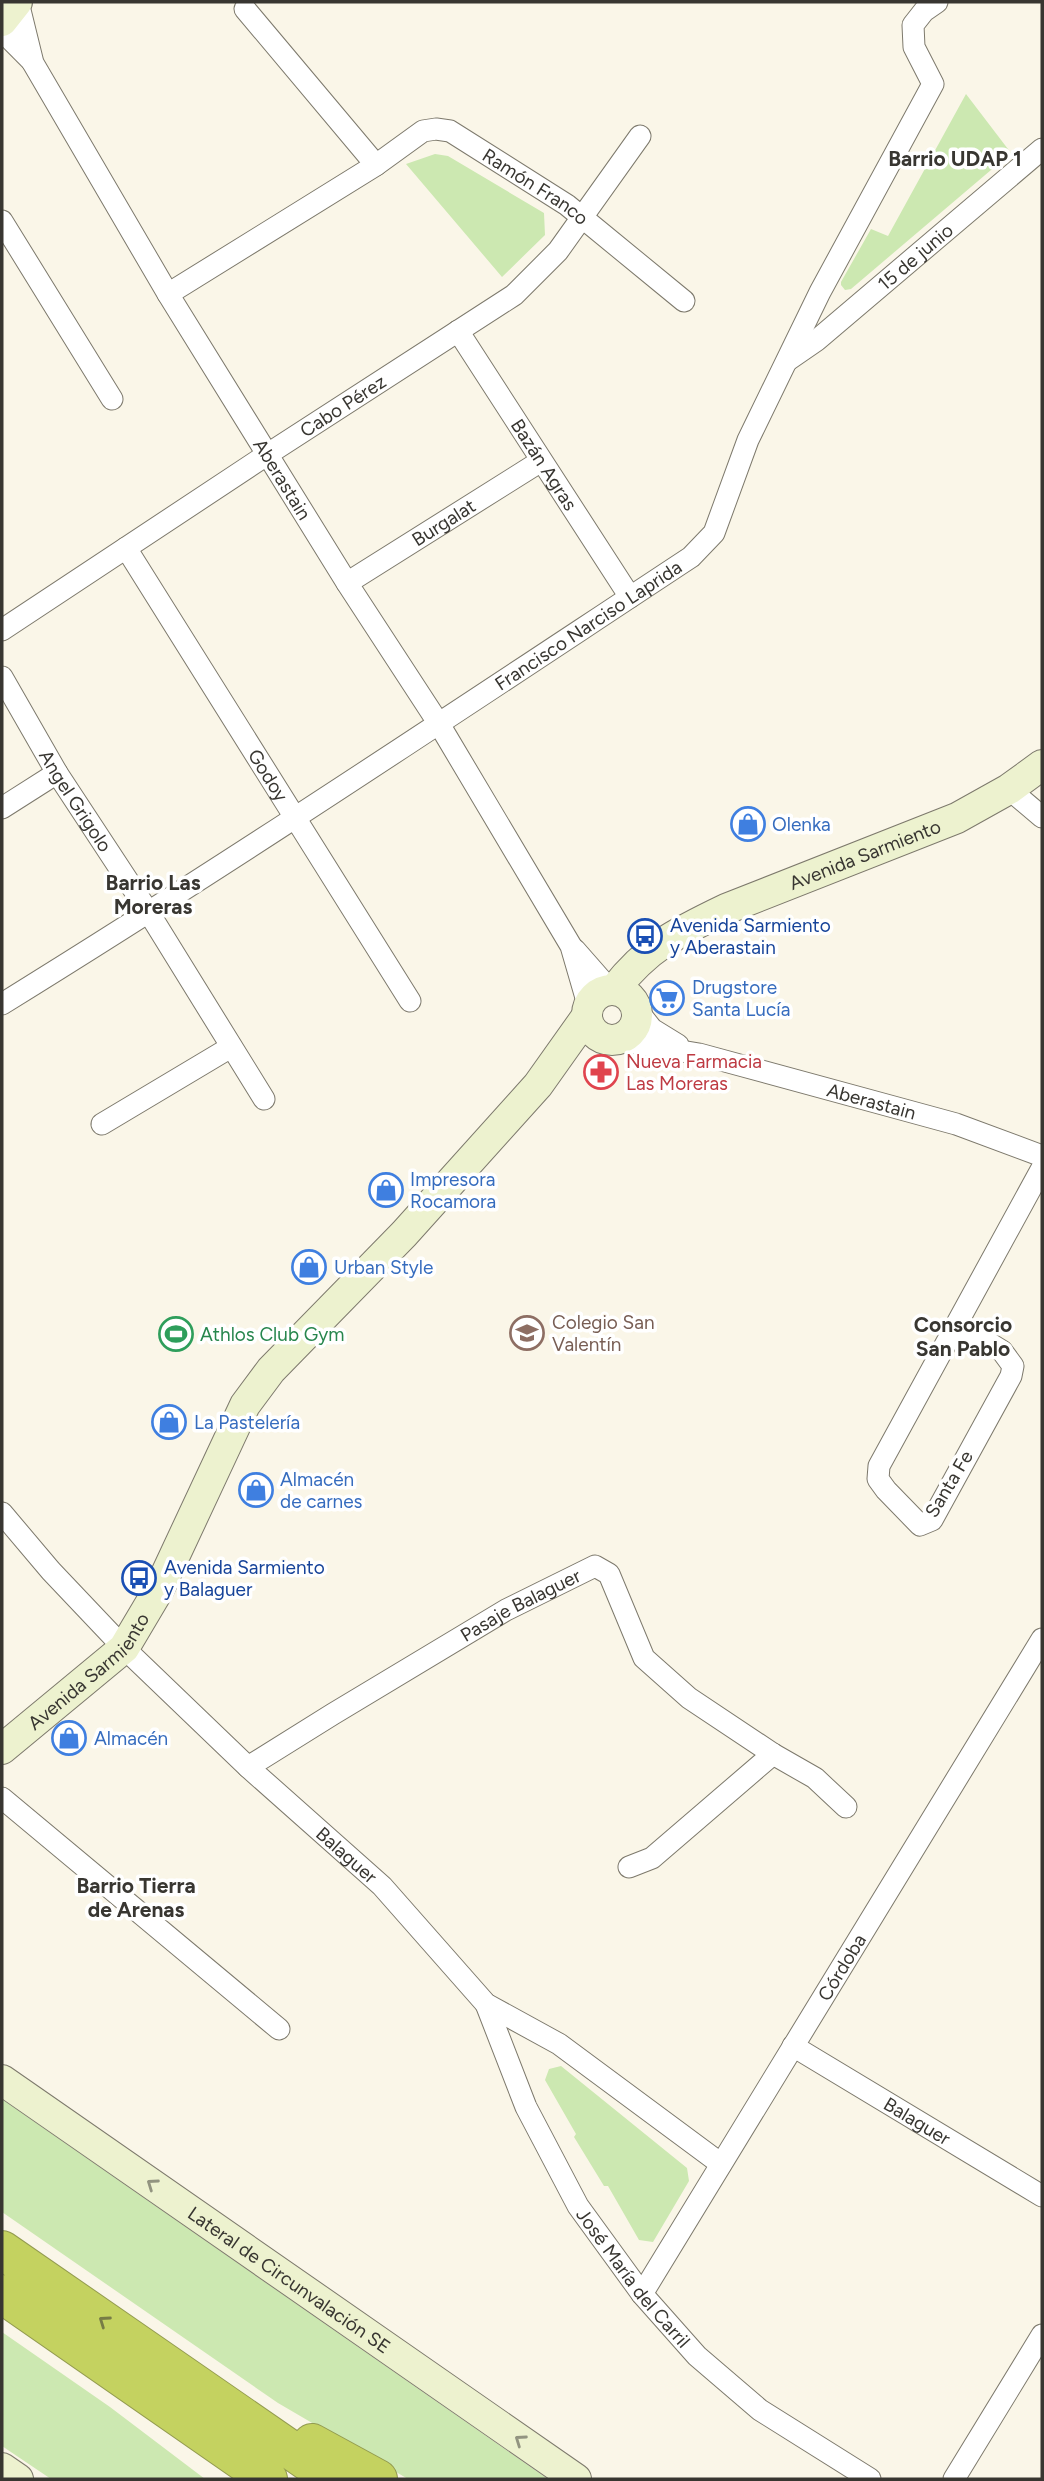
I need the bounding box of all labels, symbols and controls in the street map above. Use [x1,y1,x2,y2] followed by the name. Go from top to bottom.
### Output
[478,143,593,230] street label: Ramón Franco
[888,146,1022,171] district label: Barrio UDAP 1
[873,218,957,295] street label: 15 de junio
[296,370,390,442] street label: Cabo Pérez
[506,414,582,515] street label: Bazán Agras
[249,434,316,524] street label: Aberastain
[408,494,480,551] street label: Burgalat
[490,555,686,695] street label: Francisco Narciso Laprida
[243,745,293,805] street label: Godoy
[35,746,117,856] street label: Angel Grigolo
[729,805,767,843] shop icon: Olenka
[772,813,831,836] place label: Olenka
[786,814,944,895] street label: Avenida Sarmiento
[106,870,201,919] district label: Barrio Las Moreras
[670,914,831,959] place label: Avenida Sarmiento y Aberastain
[626,917,664,955] bus stop icon: Avenida Sarmiento y Aberastain
[692,976,790,1021] place label: Drugstore Santa Lucía
[648,979,686,1017] supermarket icon: Drugstore Santa Lucía
[626,1050,762,1095] place label: Nueva Farmacia Las Moreras
[582,1053,620,1091] pharmacy icon: Nueva Farmacia Las Moreras
[825,1078,919,1124] street label: Aberastain
[410,1168,496,1213] place label: Impresora Rocamora
[367,1171,405,1209] shop icon: Impresora Rocamora
[290,1248,328,1286] shop icon: Urban Style
[334,1256,433,1279] place label: Urban Style
[552,1311,655,1356] place label: Colegio San Valentín
[914,1312,1012,1361] district label: Consorcio San Pablo
[508,1314,546,1352] school or university icon: Colegio San Valentín
[157,1315,195,1353] sports icon: Athlos Club Gym
[200,1323,344,1346] place label: Athlos Club Gym
[150,1403,188,1441] shop icon: La Pastelería
[194,1411,300,1434] place label: La Pastelería
[920,1446,978,1522] street label: Santa Fe
[280,1468,363,1513] place label: Almacén de carnes
[237,1471,275,1509] shop icon: Almacén de carnes
[164,1556,325,1601] place label: Avenida Sarmiento y Balaguer
[120,1559,158,1597] bus stop icon: Avenida Sarmiento y Balaguer
[456,1563,585,1646] street label: Pasaje Balaguer
[23,1609,154,1735] street label: Avenida Sarmiento
[50,1719,88,1757] shop icon: Almacén
[94,1727,168,1750] place label: Almacén
[312,1822,382,1888] street label: Balaguer
[76,1873,196,1922] district label: Barrio Tierra de Arenas
[812,1929,871,2005] street label: Córdoba
[880,2092,955,2150] street label: Balaguer
[147,2180,160,2192] one-way arrow
[184,2201,395,2358] street label: Lateral de Circunvalación SE
[572,2203,695,2352] street label: José María del Carril
[99,2317,112,2329] one-way arrow
[515,2436,528,2448] one-way arrow

